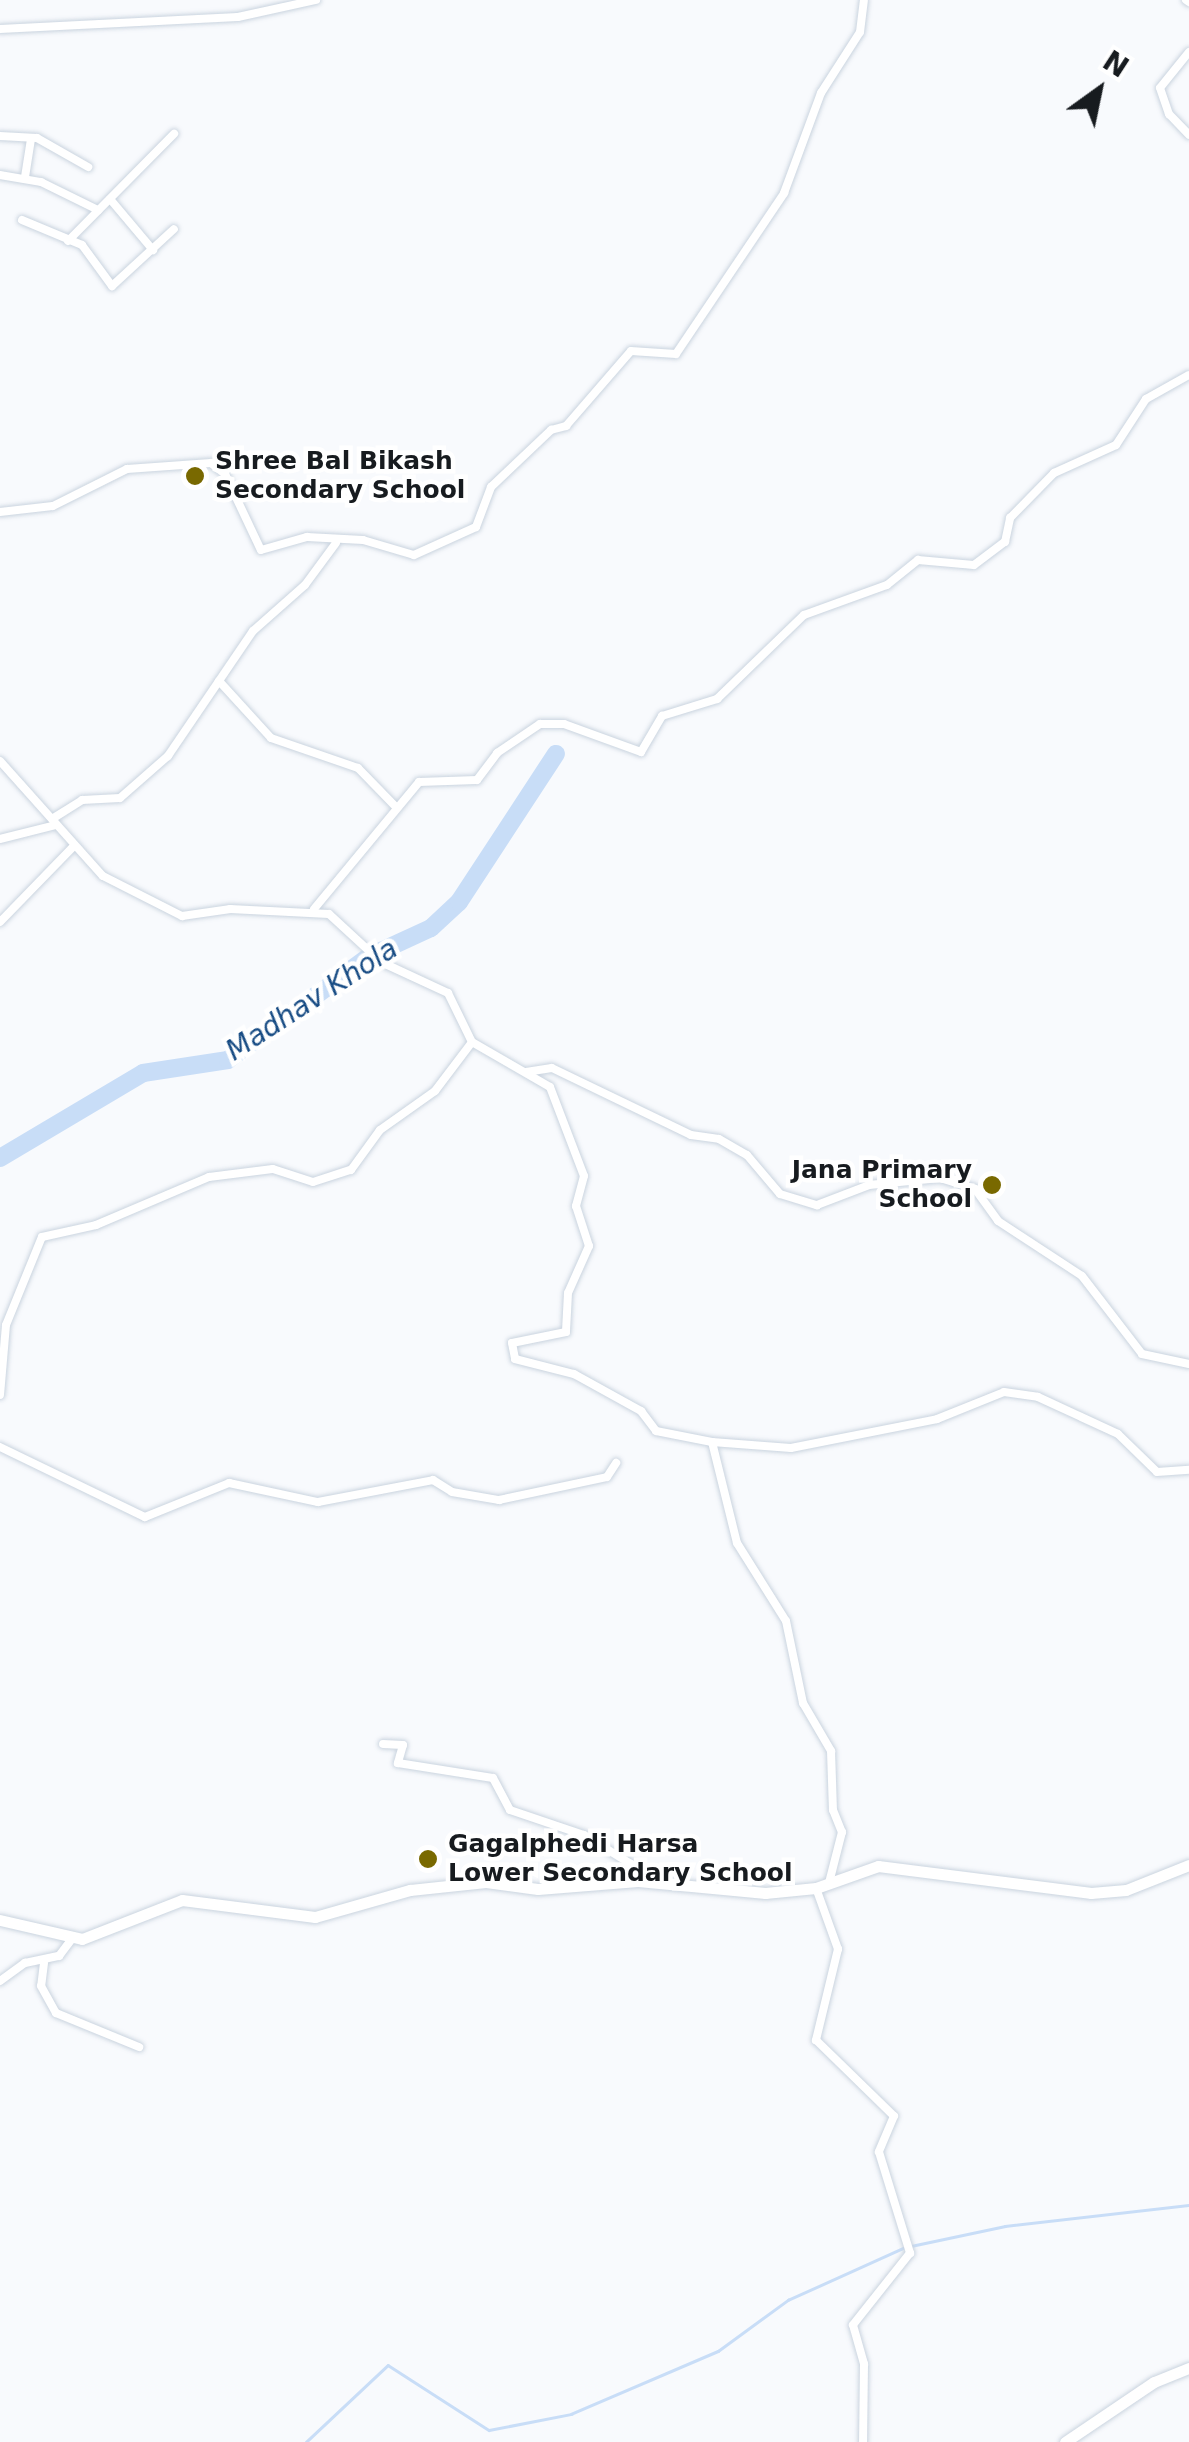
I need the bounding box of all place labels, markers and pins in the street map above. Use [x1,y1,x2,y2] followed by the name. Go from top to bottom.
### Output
[215,447,465,506] place label: Shree Bal Bikash Secondary School
[184,465,206,487] marker: Shree Bal Bikash Secondary School
[792,1156,972,1215] place label: Jana Primary School
[981,1174,1003,1196] marker: Jana Primary School
[448,1830,793,1889] place label: Gagalphedi Harsa Lower Secondary School
[417,1848,439,1870] marker: Gagalphedi Harsa Lower Secondary School

